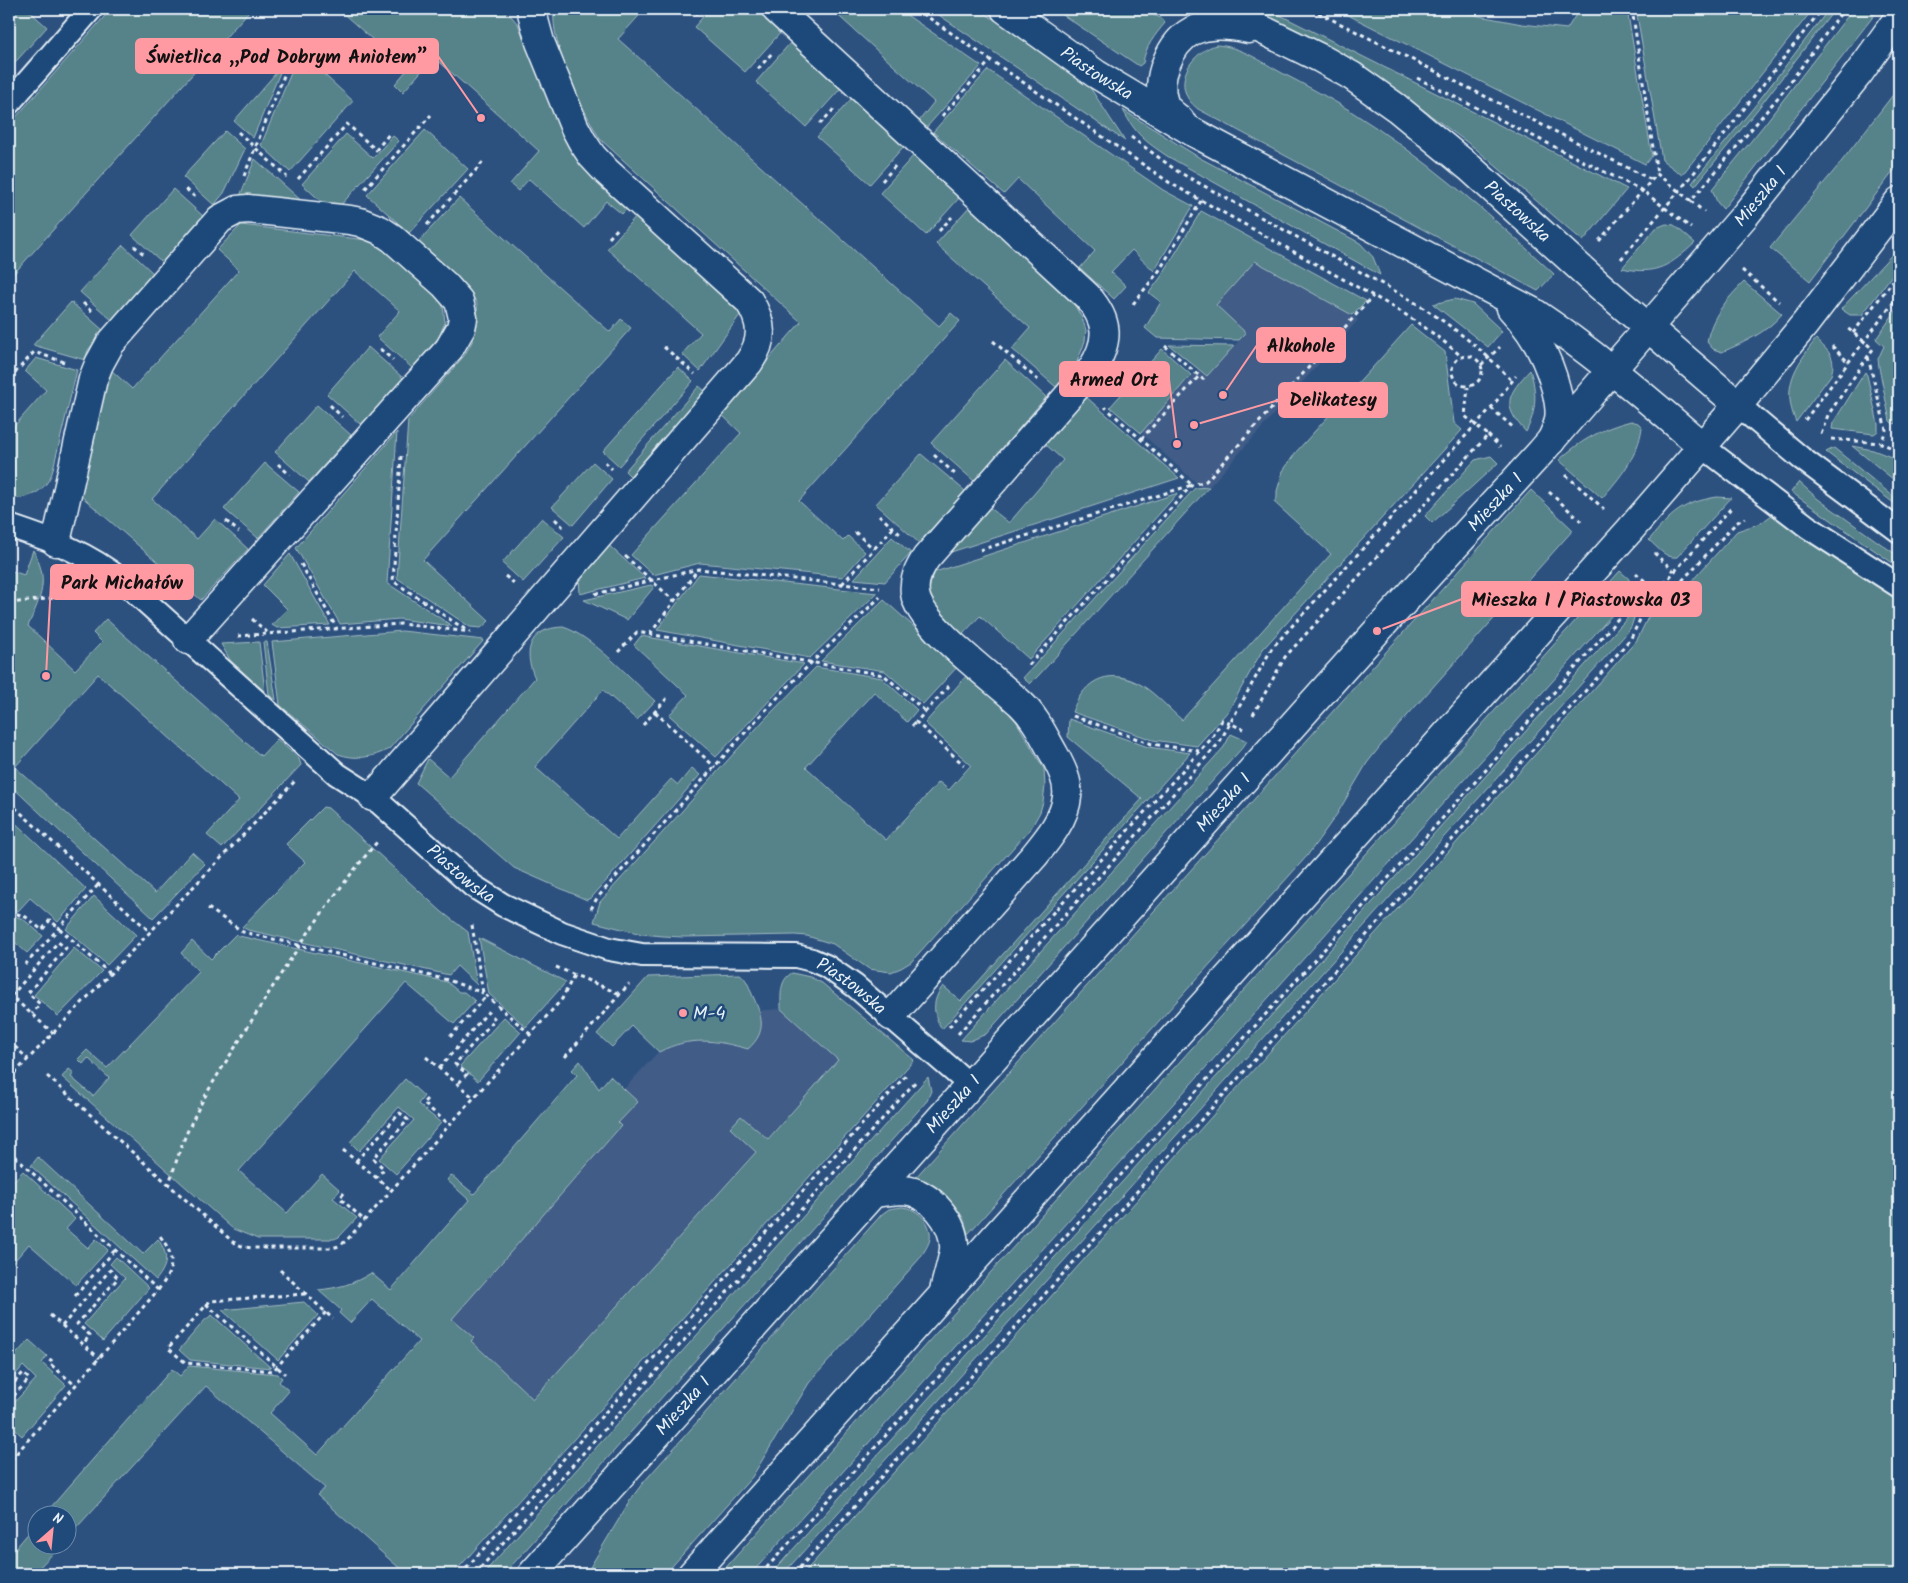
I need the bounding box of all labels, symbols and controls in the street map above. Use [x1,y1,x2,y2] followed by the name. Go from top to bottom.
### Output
[136,39,438,73] callout: Świetlica „Pod Dobrym Aniołem”
[1053,40,1138,109] street label: Piastowska
[146,43,428,73] text: Świetlica „Pod Dobrym Aniołem”
[1728,160,1795,234] street label: Mieszka I
[1476,174,1557,251] street label: Piastowska
[1257,328,1345,362] callout: Alkohole
[1267,332,1335,362] text: Alkohole
[1060,362,1169,396] callout: Armed Ort
[1070,366,1159,396] text: Armed Ort
[1279,383,1387,417] callout: Delikatesy
[1289,386,1377,416] text: Delikatesy
[1461,467,1531,539] street label: Mieszka I
[51,565,193,599] callout: Park Michałów
[61,569,184,599] text: Park Michałów
[1462,582,1701,616] callout: Mieszka I / Piastowska 03
[1472,586,1690,616] text: Mieszka I / Piastowska 03
[1190,767,1259,840] street label: Mieszka I
[419,838,500,912] street label: Piastowska
[812,951,892,1023] street label: Piastowska
[693,1000,725,1029] place label: M-4
[677,1007,689,1019] marker: M-4
[919,1069,989,1142] street label: Mieszka I
[649,1370,719,1443] street label: Mieszka I
[28,1506,78,1556] north arrow
[49,1507,67,1531] text: N

